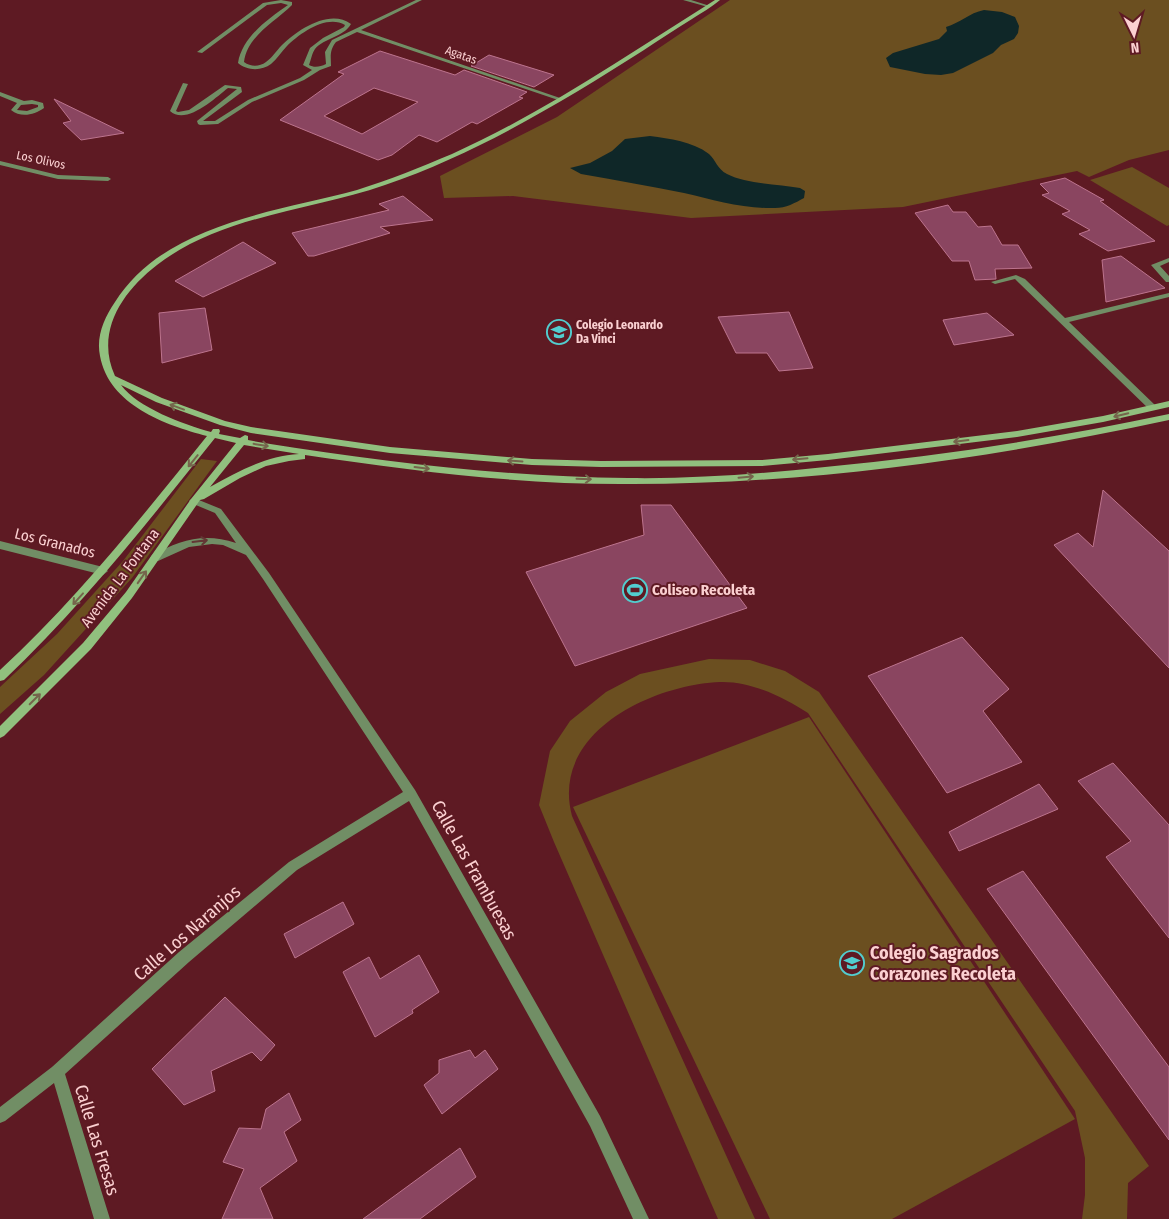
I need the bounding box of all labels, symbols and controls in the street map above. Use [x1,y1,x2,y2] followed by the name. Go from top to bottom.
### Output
[1109,10,1159,60] north arrow
[1130,39,1140,56] text: N
[443,43,479,67] street label: Agatas
[15,148,67,172] street label: Los Olivos
[576,318,663,346] place label: Colegio Leonardo Da Vinci
[546,319,572,345] school or university icon: Colegio Leonardo Da Vinci
[170,402,186,411] one-way arrow
[1114,411,1130,420] one-way arrow
[953,436,969,446] one-way arrow
[253,441,269,451] one-way arrow
[187,454,198,467] one-way arrow
[792,454,808,464] one-way arrow
[507,456,523,466] one-way arrow
[413,463,429,473] one-way arrow
[738,472,754,482] one-way arrow
[576,474,592,484] one-way arrow
[13,524,97,562] street label: Los Granados
[77,525,163,631] street label: Avenida La Fontana
[192,536,208,546] one-way arrow
[137,570,147,584] one-way arrow
[622,577,648,603] sports icon: Coliseo Recoleta
[652,581,756,599] place label: Coliseo Recoleta
[72,593,84,606] one-way arrow
[29,693,42,705] one-way arrow
[427,796,522,944] street label: Calle Las Frambuesas
[129,880,245,985] street label: Calle Los Naranjos
[870,942,1016,985] place label: Colegio Sagrados Corazones Recoleta
[839,950,865,976] school or university icon: Colegio Sagrados Corazones Recoleta
[70,1082,124,1198] street label: Calle Las Fresas

